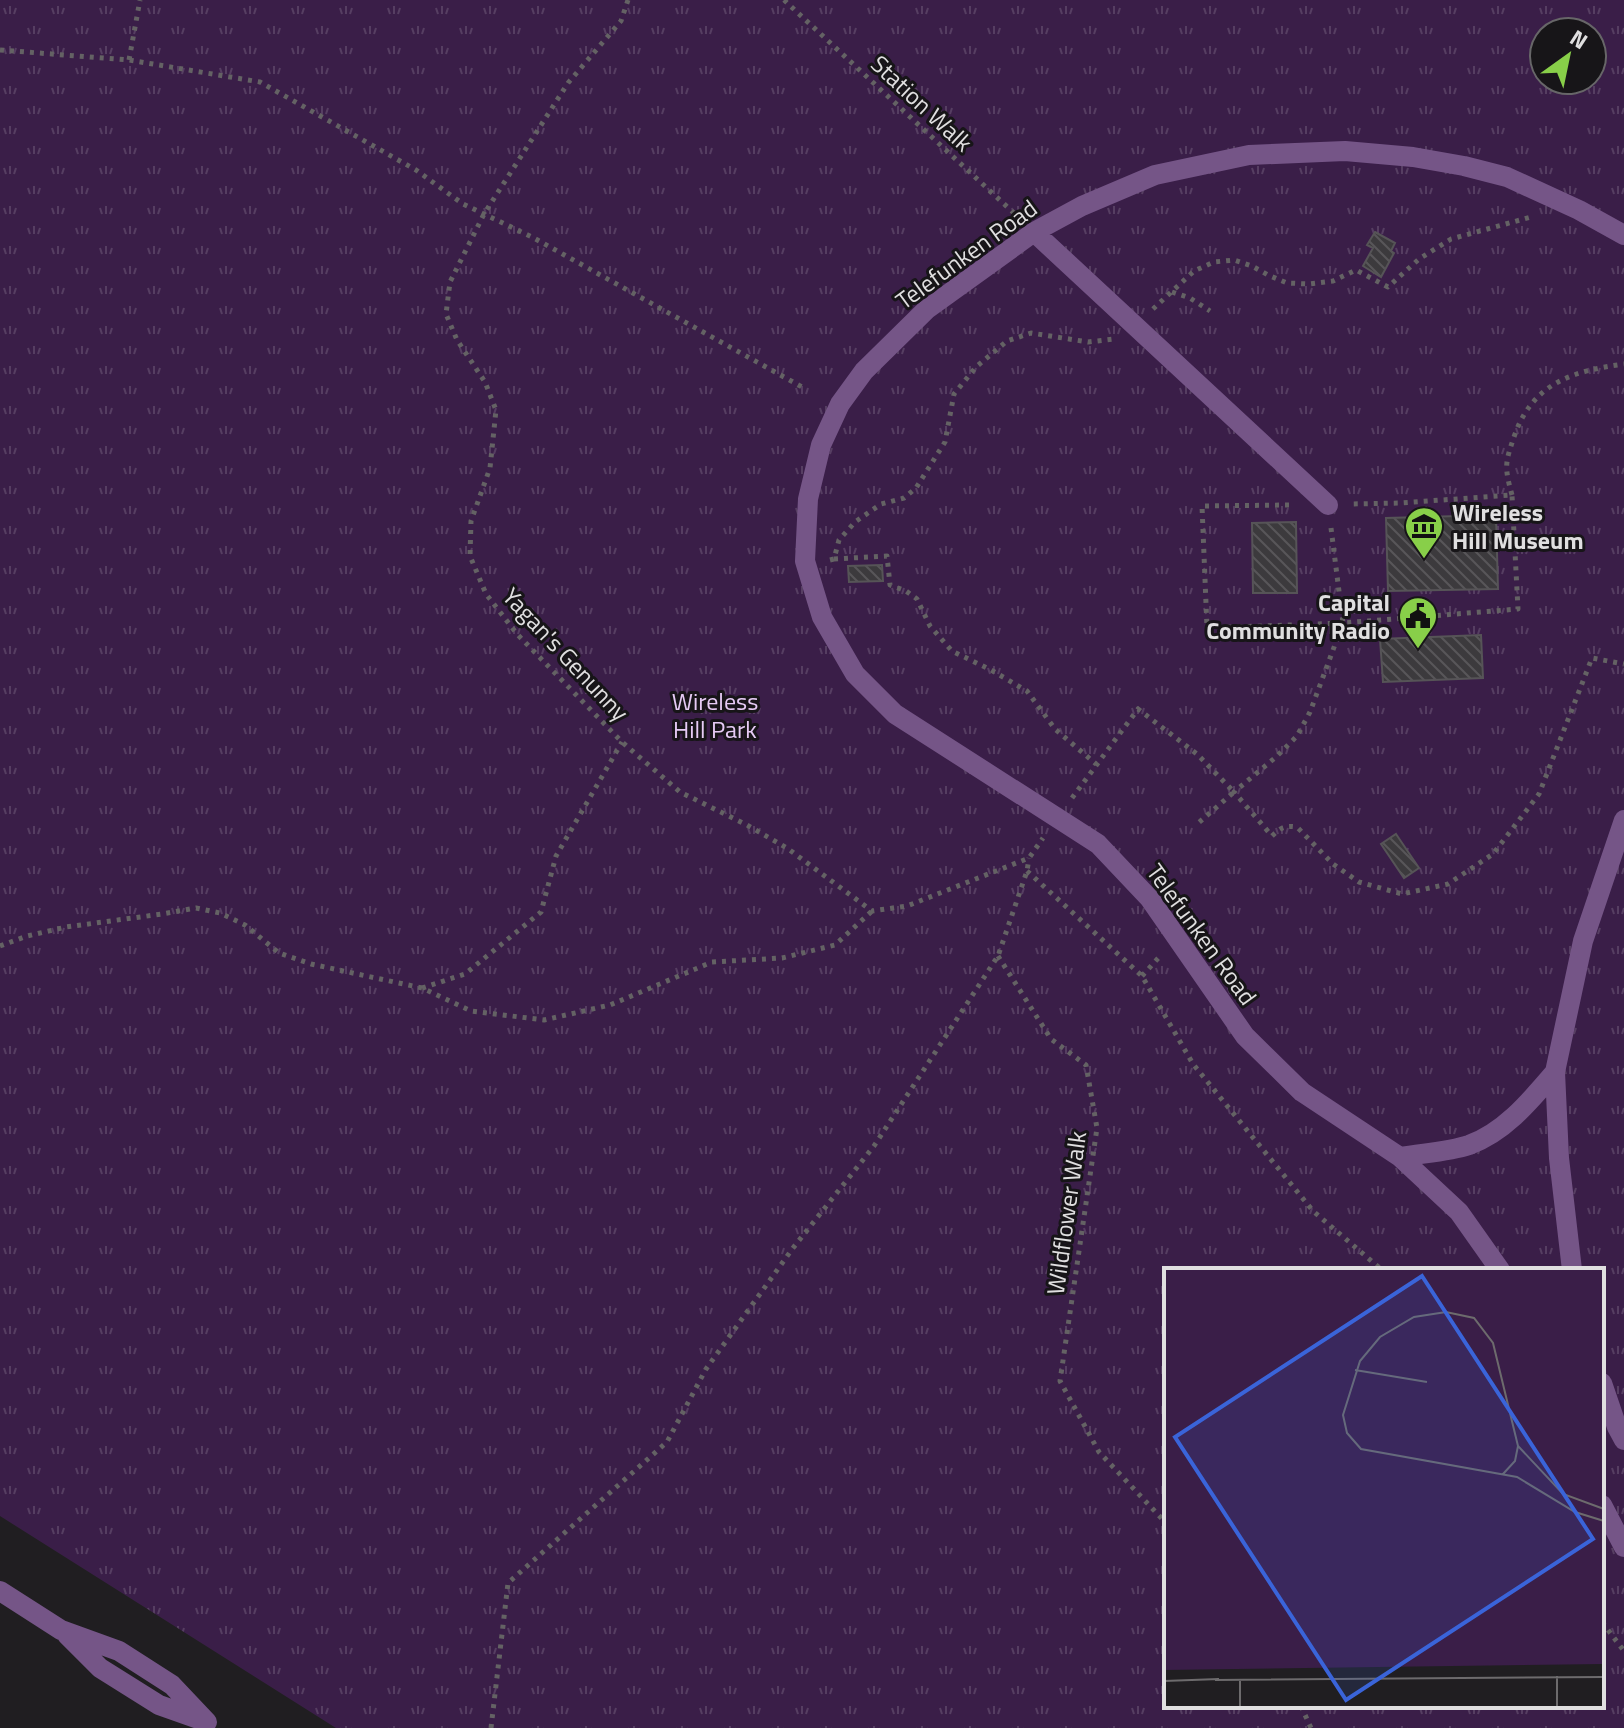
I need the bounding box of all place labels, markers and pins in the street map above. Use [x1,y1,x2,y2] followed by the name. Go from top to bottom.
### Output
[1452,494,1584,558] place label: Wireless Hill Museum
[1403,505,1445,560] museum icon: Wireless Hill Museum
[1206,584,1390,648] place label: Capital Community Radio
[1397,595,1439,650] public building icon: Capital Community Radio

